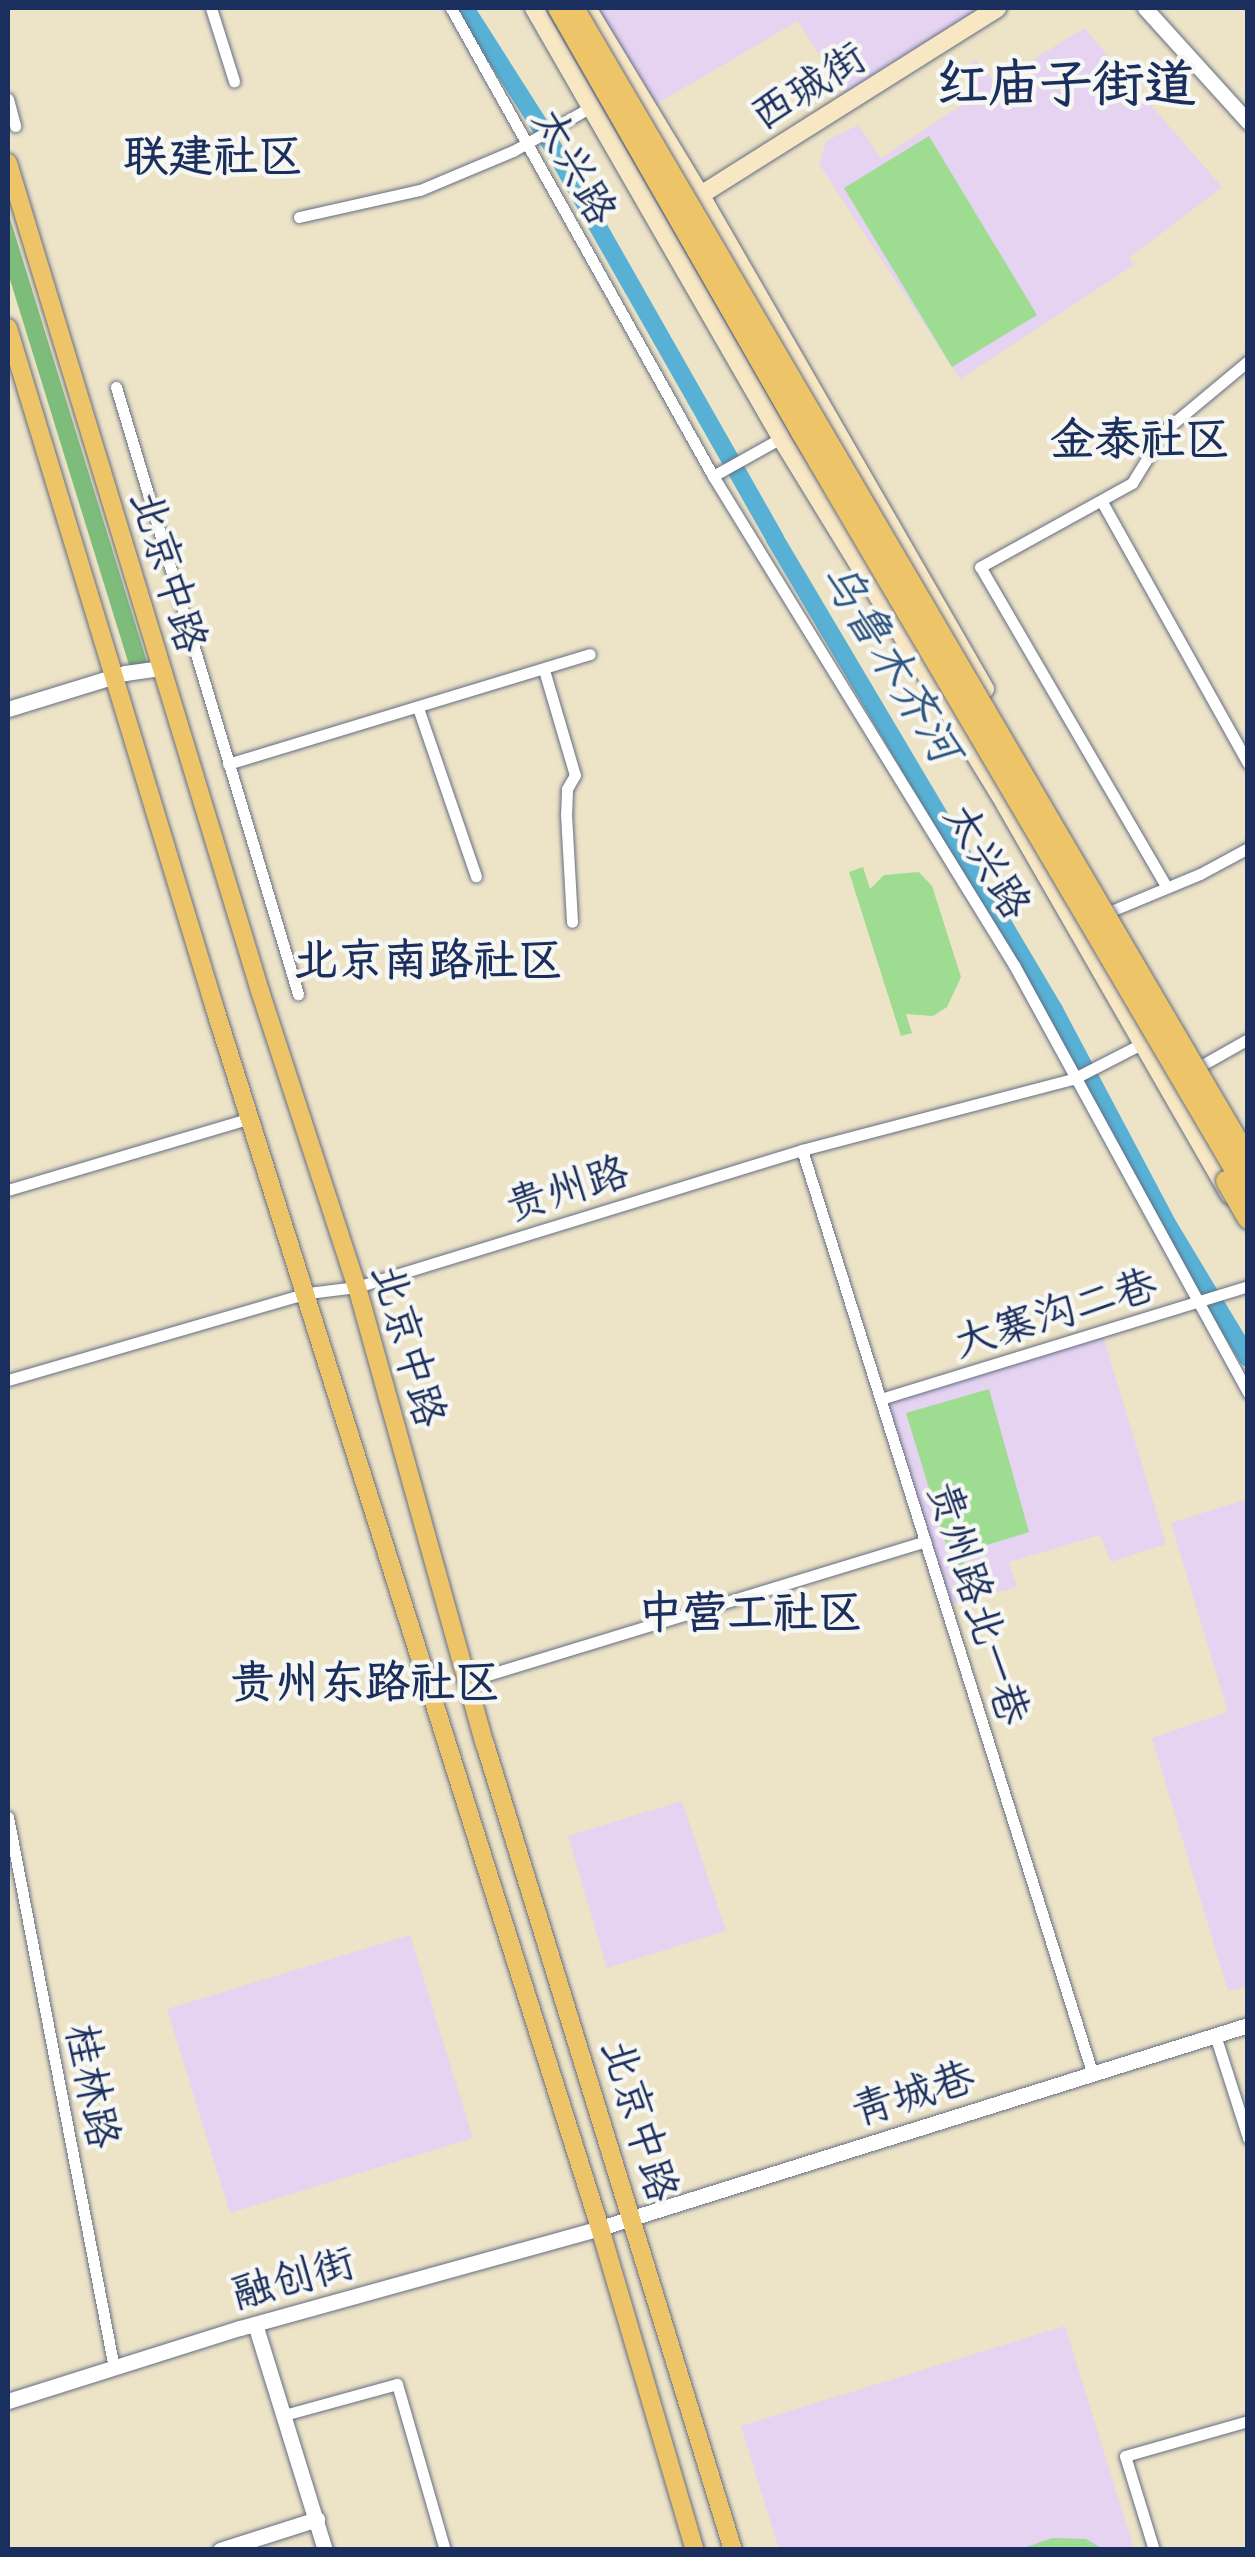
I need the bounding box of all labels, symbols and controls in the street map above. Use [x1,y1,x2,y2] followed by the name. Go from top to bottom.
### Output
[741,31,875,141] street label: 西珹街
[936,53,1196,115] district label: 红庙子街道
[522,99,628,233] street label: 太兴路
[123,129,303,183] district label: 联建社区
[1050,412,1230,466] district label: 金泰社区
[120,483,218,659] street label: 北京中路
[811,552,973,772] water label: 乌鲁木齐河
[934,794,1042,928] street label: 太兴路
[293,933,563,987] district label: 北京南路社区
[499,1145,635,1231] street label: 贵州路
[362,1257,456,1433] street label: 北京中路
[947,1258,1163,1368] street label: 大寨沟二巷
[918,1475,1040,1731] street label: 贵州路北一巷
[638,1585,862,1639] district label: 中营工社区
[230,1655,500,1709] district label: 贵州东路社区
[56,2019,130,2153] street label: 桂林路
[591,2032,689,2208] street label: 北京中路
[845,2050,981,2136] street label: 青城巷
[225,2236,361,2320] street label: 融创街

